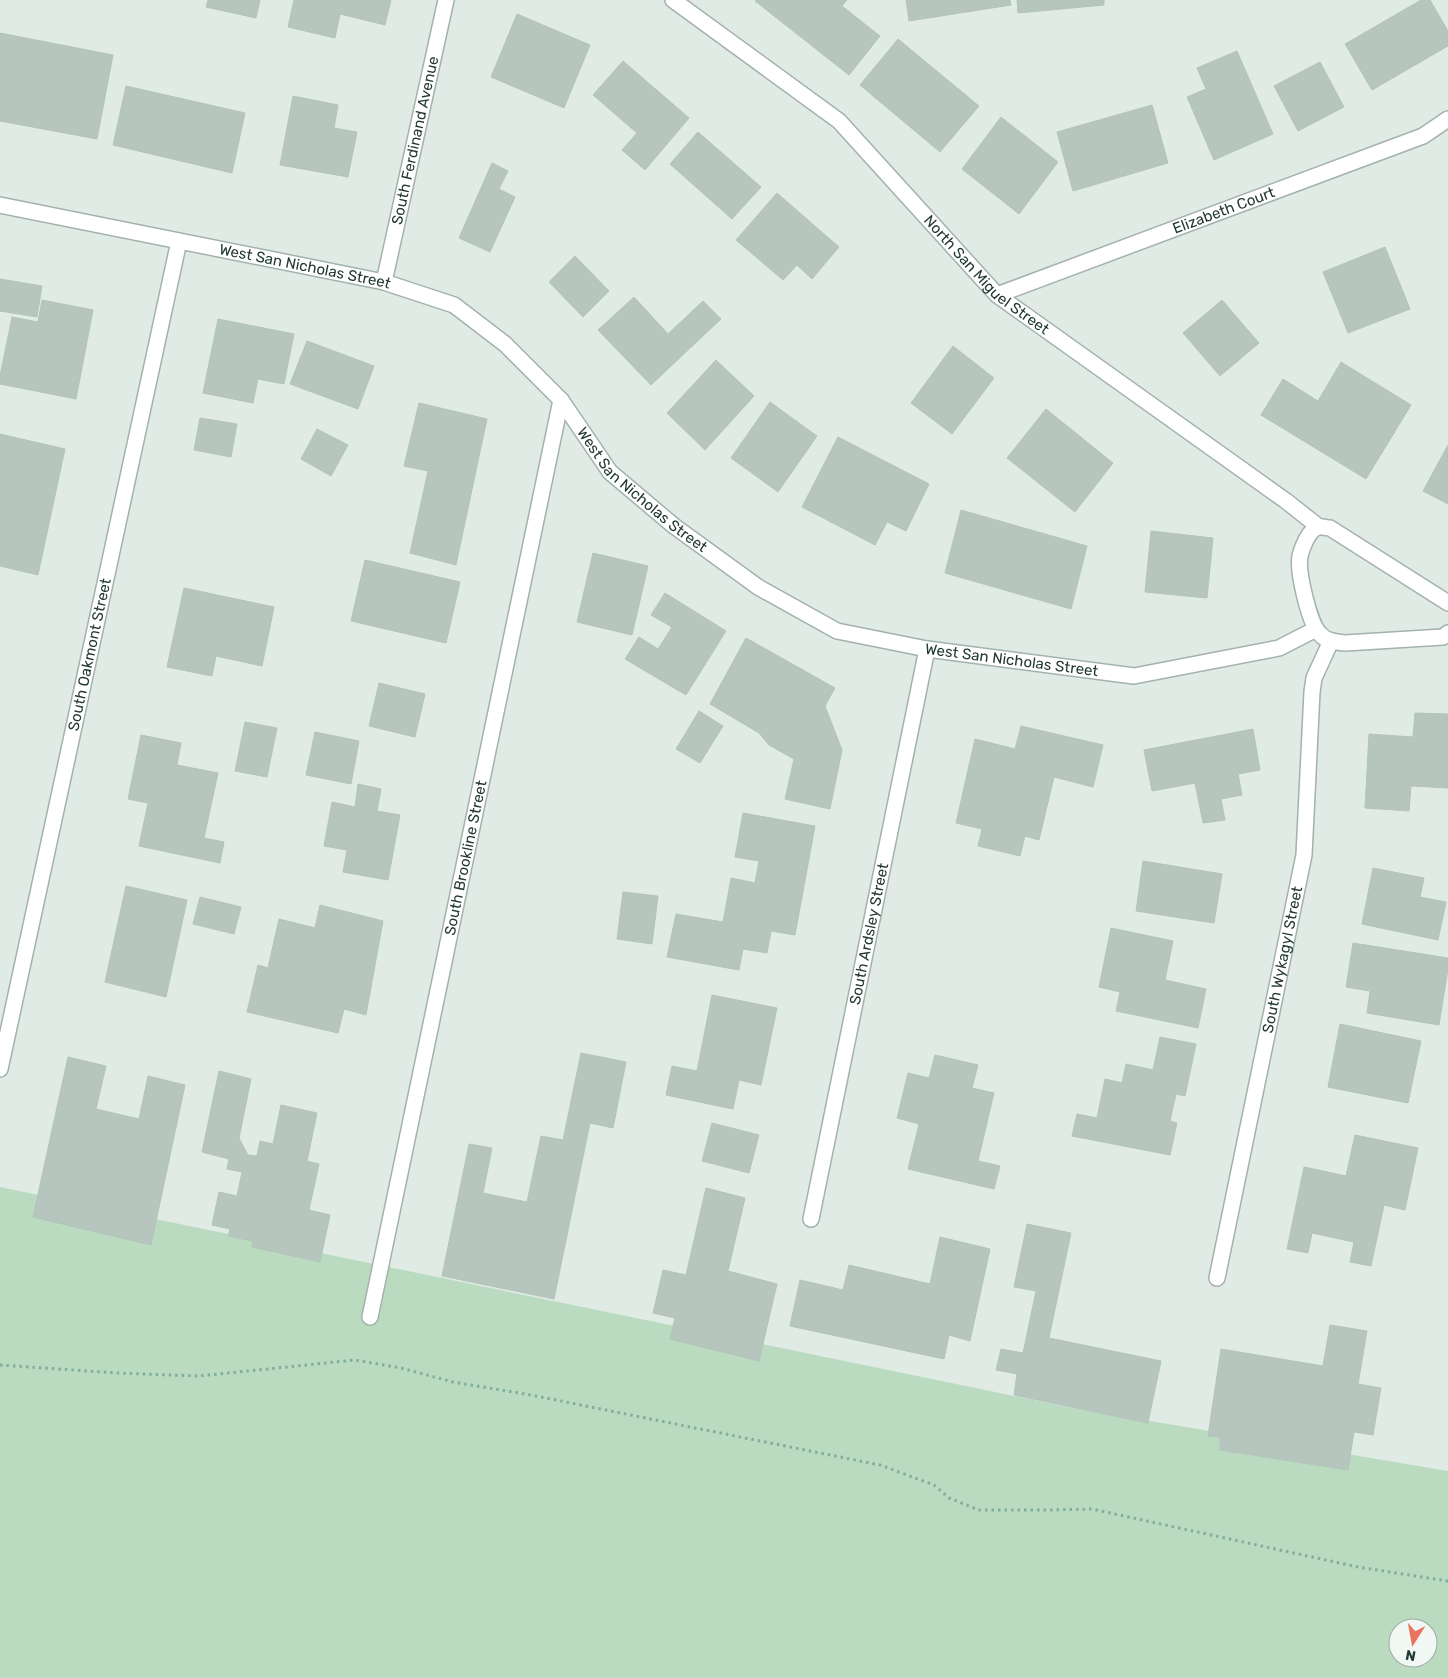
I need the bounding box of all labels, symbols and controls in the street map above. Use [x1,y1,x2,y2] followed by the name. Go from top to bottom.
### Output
[388,54,442,226] street label: South Ferdinand Avenue
[1170,183,1277,238] street label: Elizabeth Court
[920,211,1053,338] street label: North San Miguel Street
[218,240,393,293] street label: West San Nicholas Street
[573,424,711,556] street label: West San Nicholas Street
[64,576,115,733] street label: South Oakmont Street
[924,640,1100,680] street label: West San Nicholas Street
[441,778,491,937] street label: South Brookline Street
[846,861,892,1006] street label: South Ardsley Street
[1259,884,1306,1035] street label: South Wykagyl Street
[1388,1618,1438,1668] north arrow
[1404,1646,1417,1665] text: N

